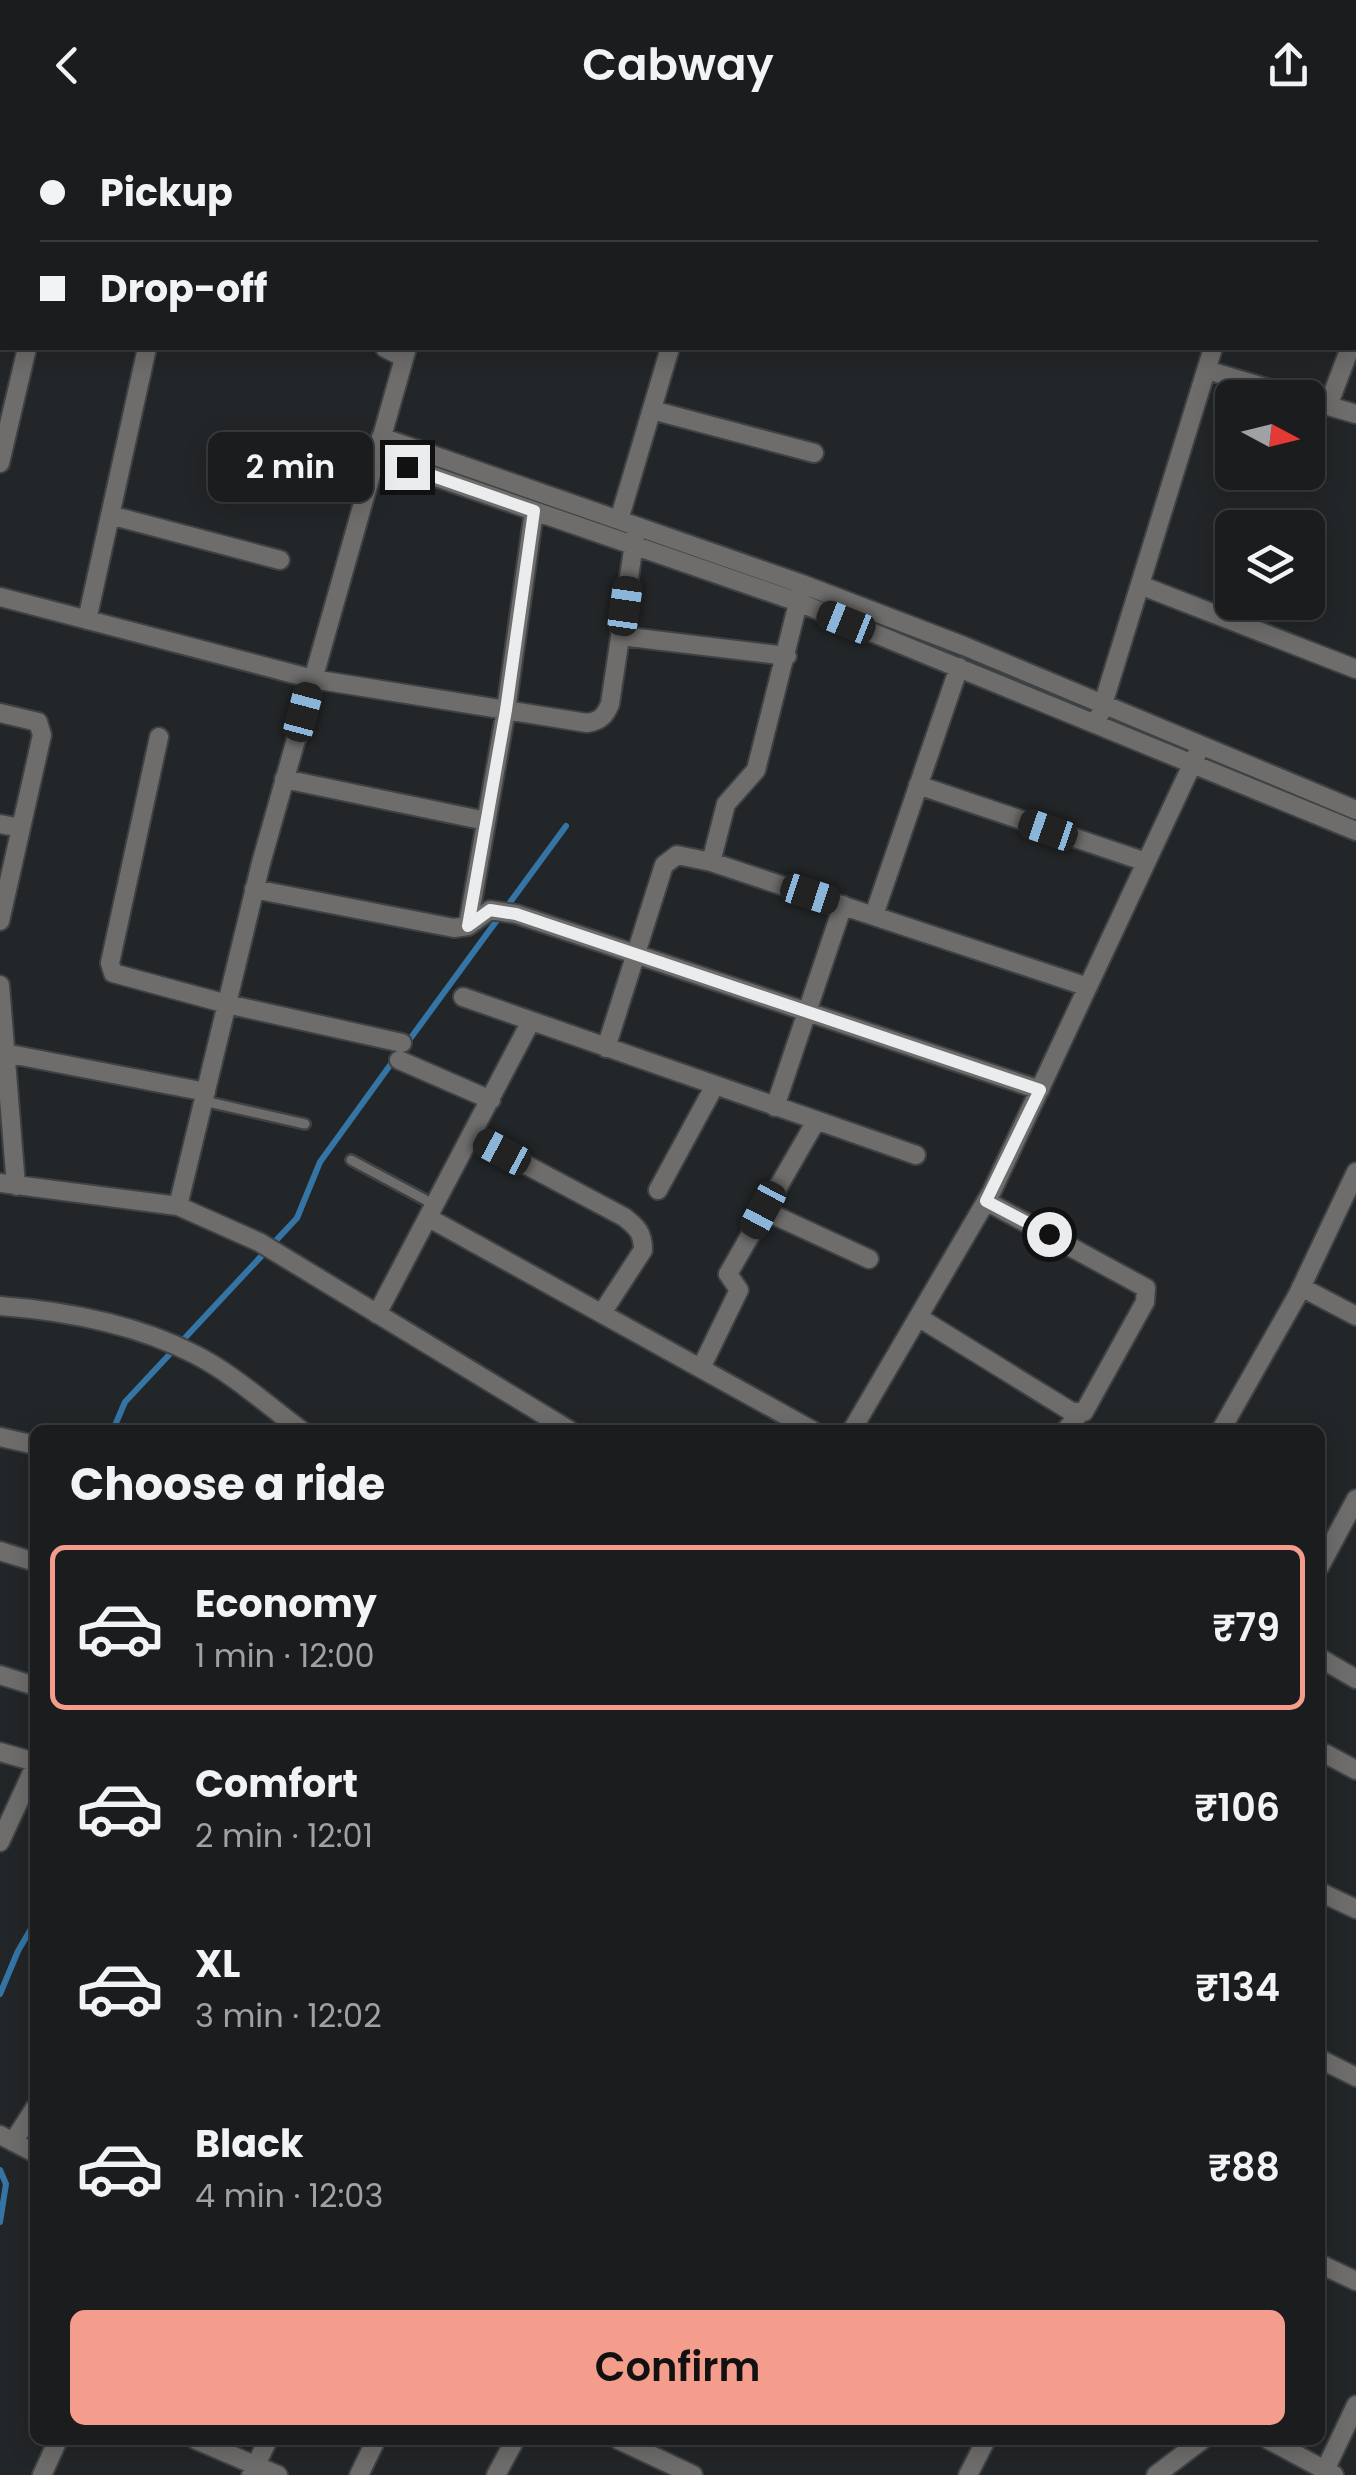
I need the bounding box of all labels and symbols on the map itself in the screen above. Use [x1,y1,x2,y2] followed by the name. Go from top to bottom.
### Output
[1215,380,1325,490] north arrow
[207,432,372,502] callout: 2 min
[385,445,430,490] route end
[606,574,644,638] car
[813,597,879,647] car
[281,679,325,745] car
[1015,806,1081,854] car
[777,870,843,918] car
[468,1125,536,1179] car
[736,1176,790,1244] car
[1027,1212,1072,1257] route start

